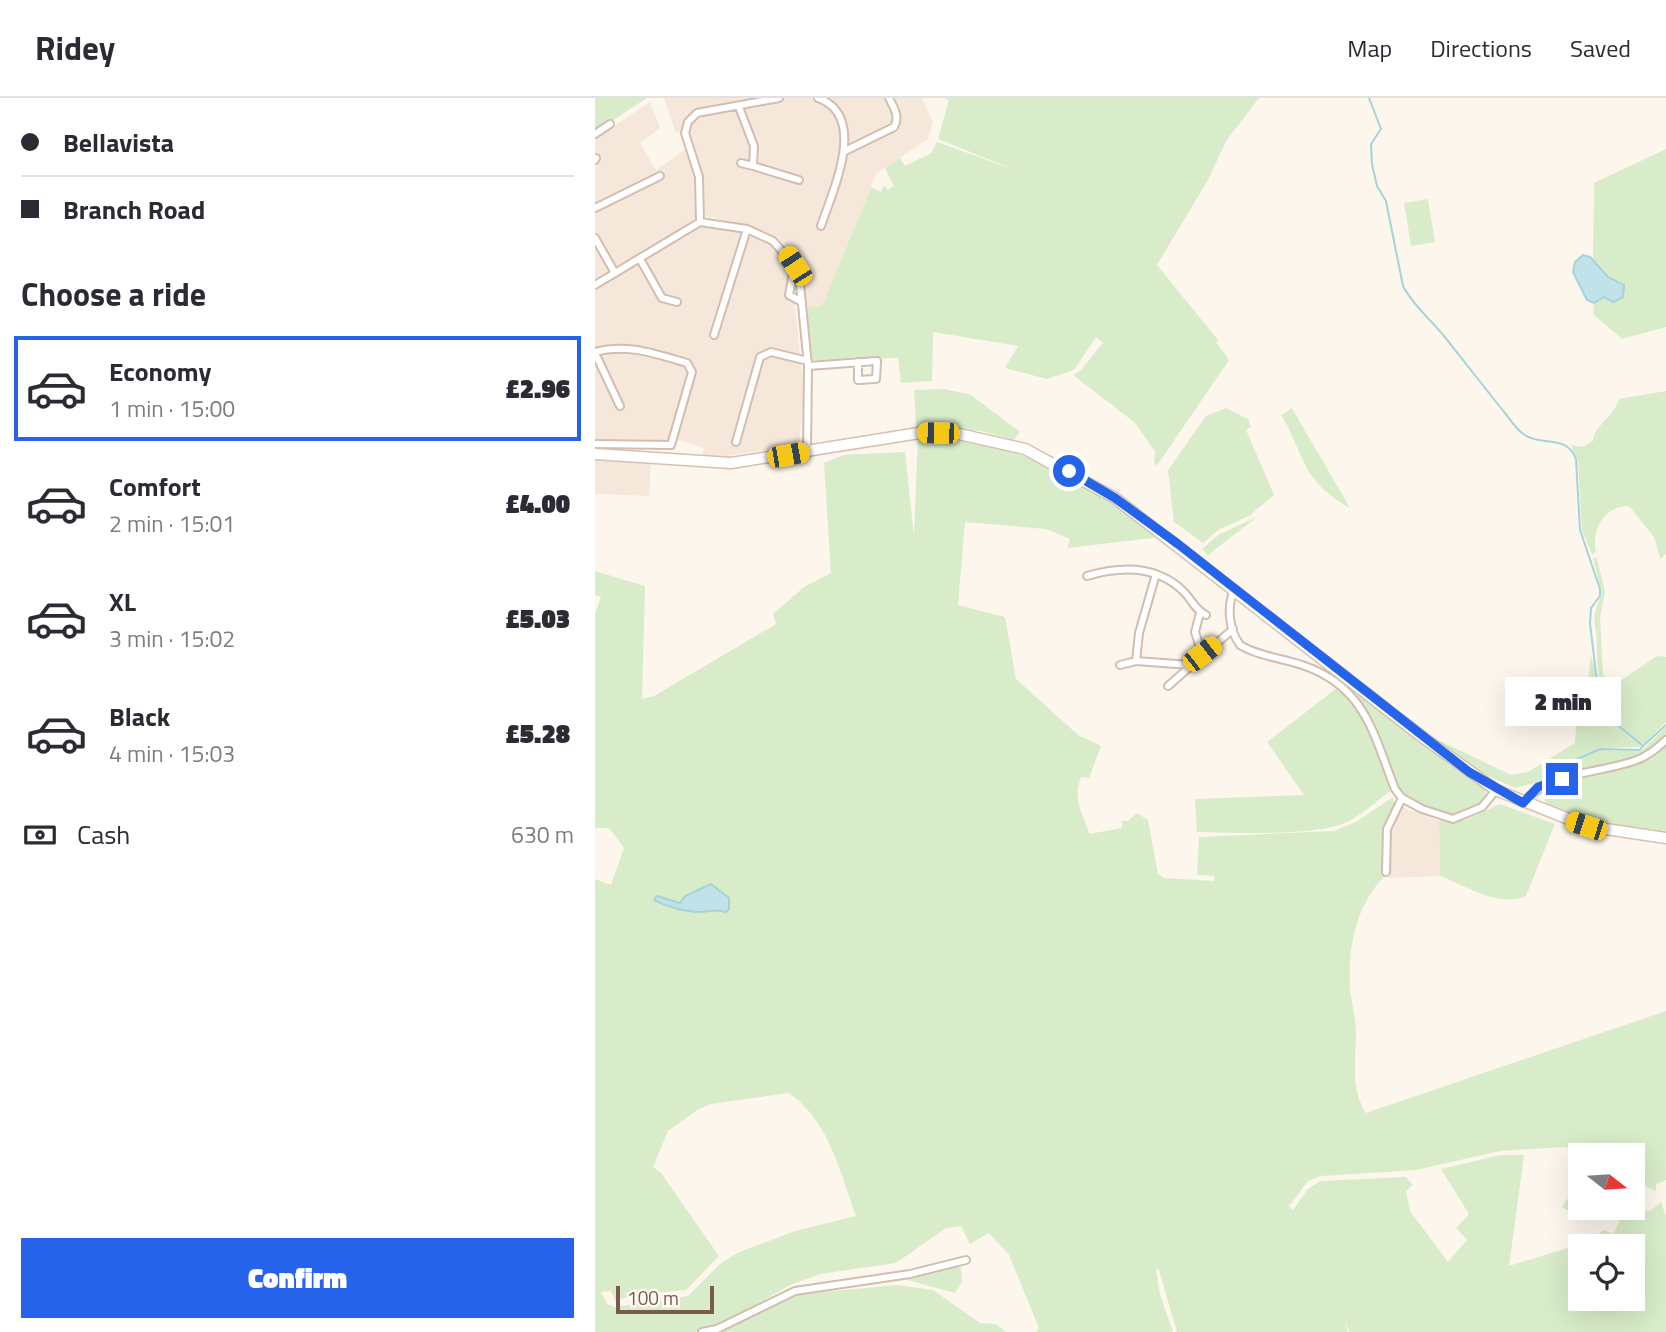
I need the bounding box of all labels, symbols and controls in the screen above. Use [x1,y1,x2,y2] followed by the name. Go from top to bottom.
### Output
[35,23,115,73] text: Ridey
[1347,30,1392,66] text: Map
[1430,30,1532,66] text: Directions
[1570,30,1631,66] text: Saved
[63,123,174,162] text: Bellavista
[63,190,205,229] text: Branch Road
[775,243,816,289] car
[21,270,206,318] text: Choose a ride
[109,352,211,391] text: Economy
[25,357,88,420] icon: car
[505,369,570,408] text: £2.96
[109,391,235,426] text: 1 min · 15:00
[917,422,960,444] car
[766,441,811,469] car
[1053,455,1085,487] route start
[109,467,201,506] text: Comfort
[25,472,88,535] icon: car
[505,484,570,523] text: £4.00
[109,506,235,541] text: 2 min · 15:01
[109,582,136,621] text: XL
[25,587,88,650] icon: car
[505,599,570,638] text: £5.03
[109,621,235,656] text: 3 min · 15:02
[1179,633,1226,675] car
[1504,678,1620,726] callout: 2 min
[1534,684,1592,719] text: 2 min
[109,697,170,736] text: Black
[25,702,88,765] icon: car
[505,714,570,753] text: £5.28
[109,736,235,771] text: 4 min · 15:03
[1546,763,1578,795] route end
[1563,810,1610,842] car
[77,815,130,854] text: Cash
[21,816,59,854] icon: cash
[511,817,574,852] text: 630 m
[1568,1143,1645,1220] north arrow
[1568,1143,1645,1311] map controls
[1568,1234,1645,1311] button: locate
[21,1238,574,1318] button: Confirm
[616,1283,714,1315] scale bar
[627,1283,679,1312] text: 100 m

